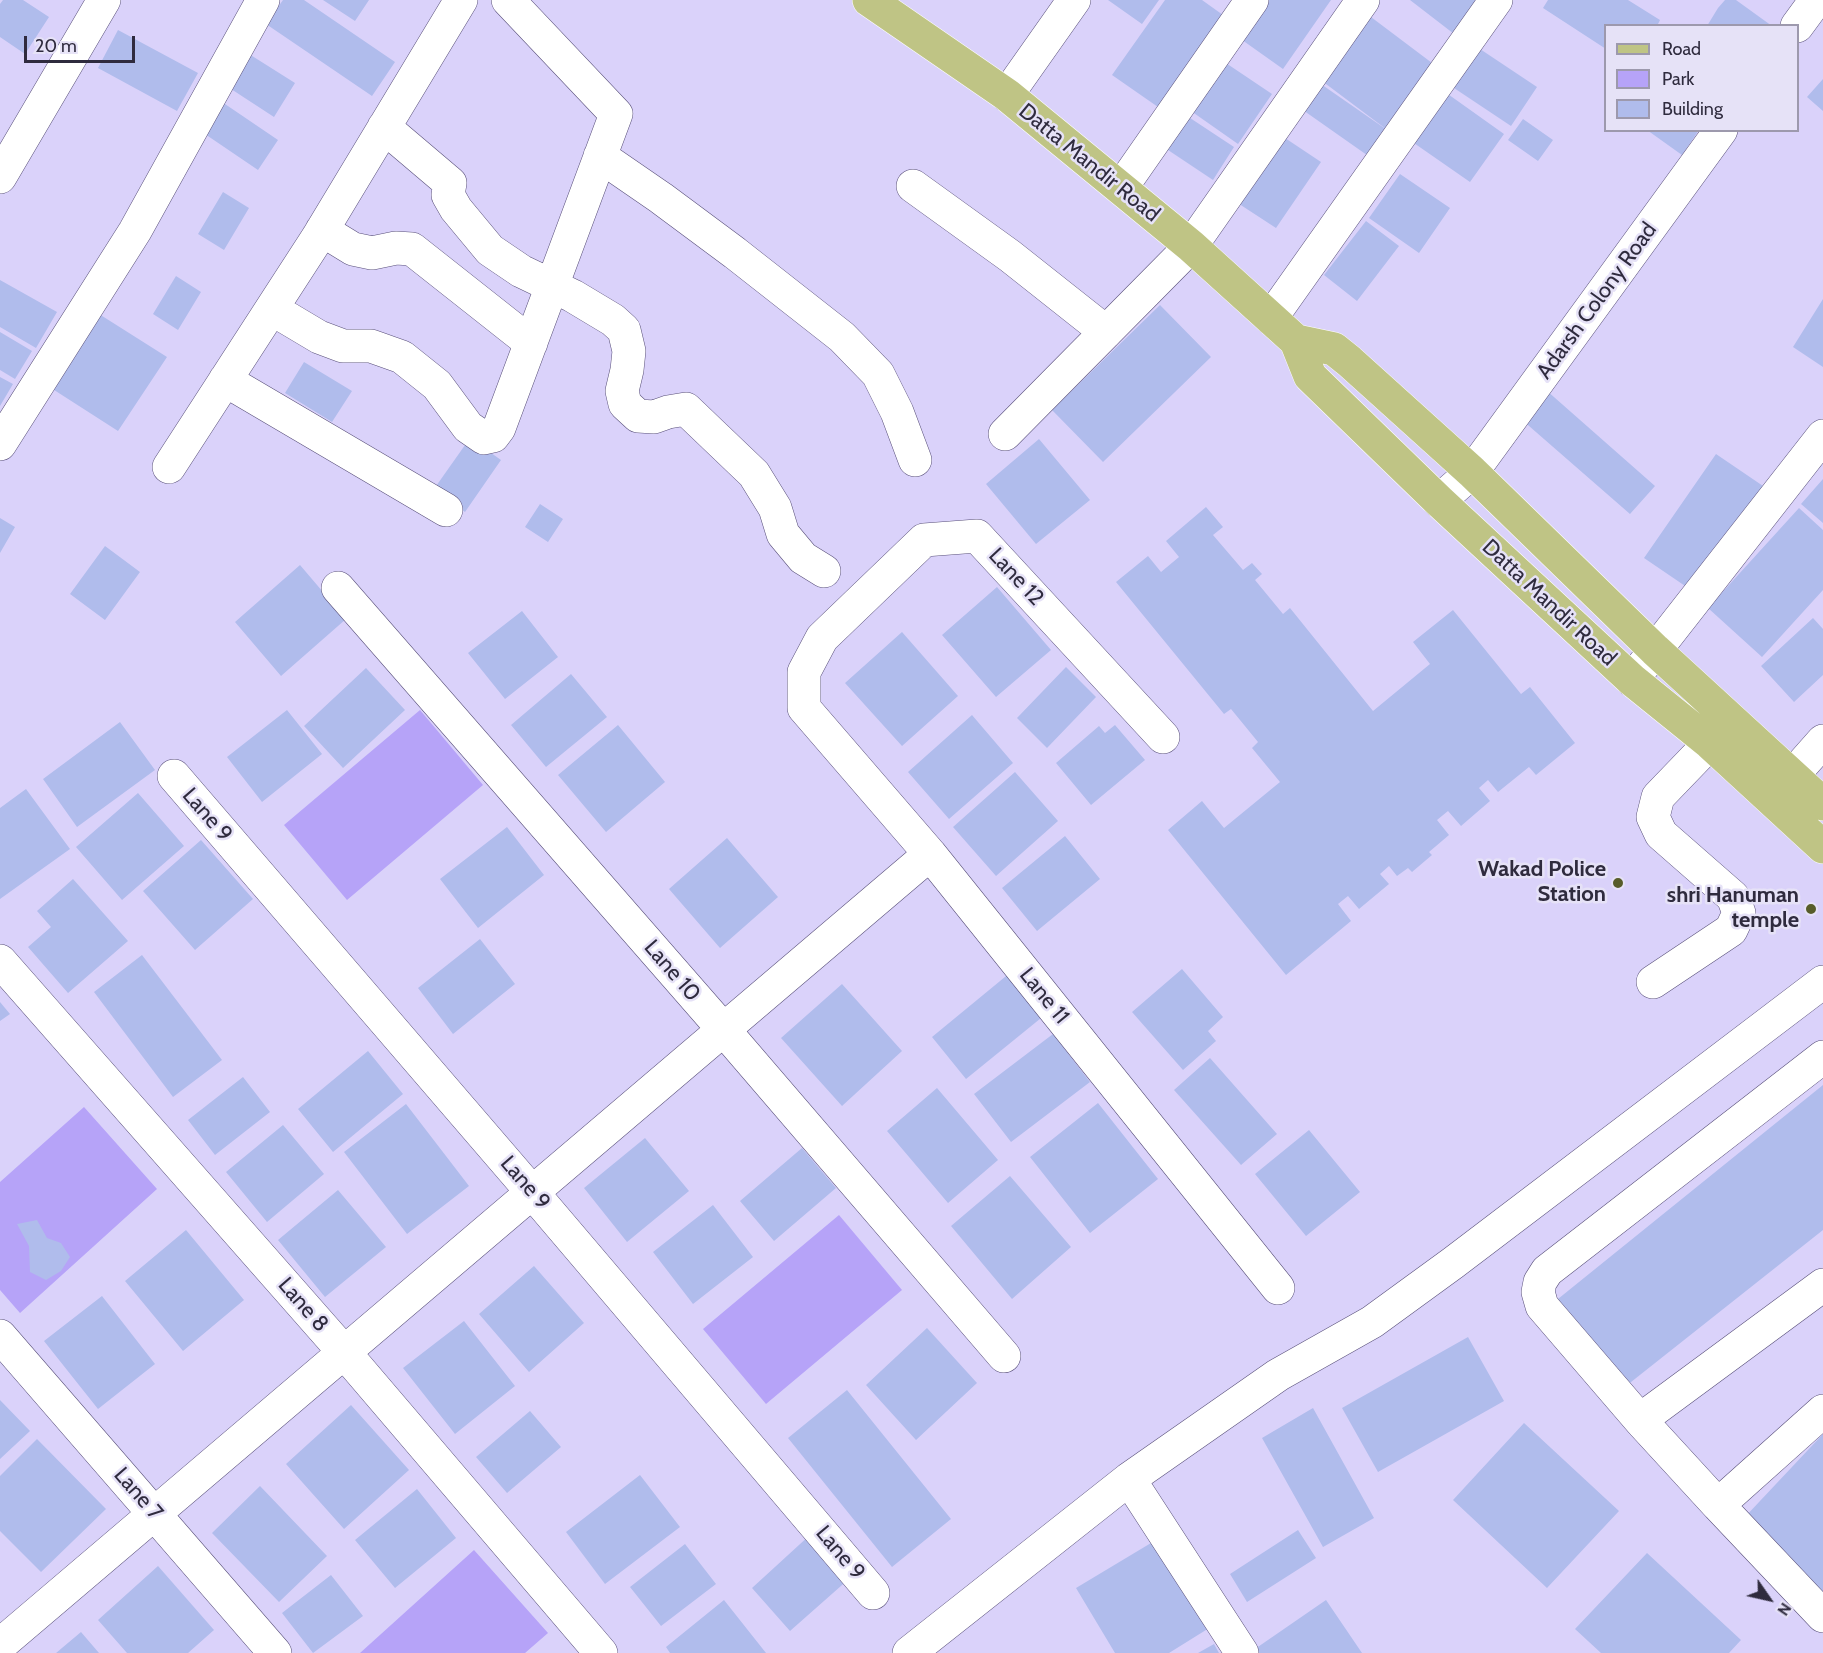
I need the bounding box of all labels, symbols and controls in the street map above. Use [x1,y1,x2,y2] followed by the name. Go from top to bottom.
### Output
[27,24,138,62] scale bar
[1604,24,1799,132] legend
[35,35,77,57] text: 20 m
[1662,38,1701,60] text: Road
[1662,68,1694,90] text: Park
[1013,98,1165,228] street label: Datta Mandir Road
[1662,98,1723,120] text: Building
[1531,217,1663,385] street label: Adarsh Colony Road
[1477,534,1621,672] street label: Datta Mandir Road
[983,543,1049,611] street label: Lane 12
[177,783,237,847] street label: Lane 9
[1478,857,1606,908] place label: Wakad Police Station
[1611,876,1625,890] marker: Wakad Police Station
[1667,883,1799,934] place label: shri Hanuman temple
[1804,902,1818,916] marker: shri Hanuman temple
[638,935,706,1007] street label: Lane 10
[1013,963,1075,1029] street label: Lane 11
[495,1151,555,1215] street label: Lane 9
[272,1272,334,1338] street label: Lane 8
[108,1462,168,1526] street label: Lane 7
[810,1521,870,1585] street label: Lane 9
[1739,1569,1799,1629] north arrow
[1773,1599,1795,1619] text: N

